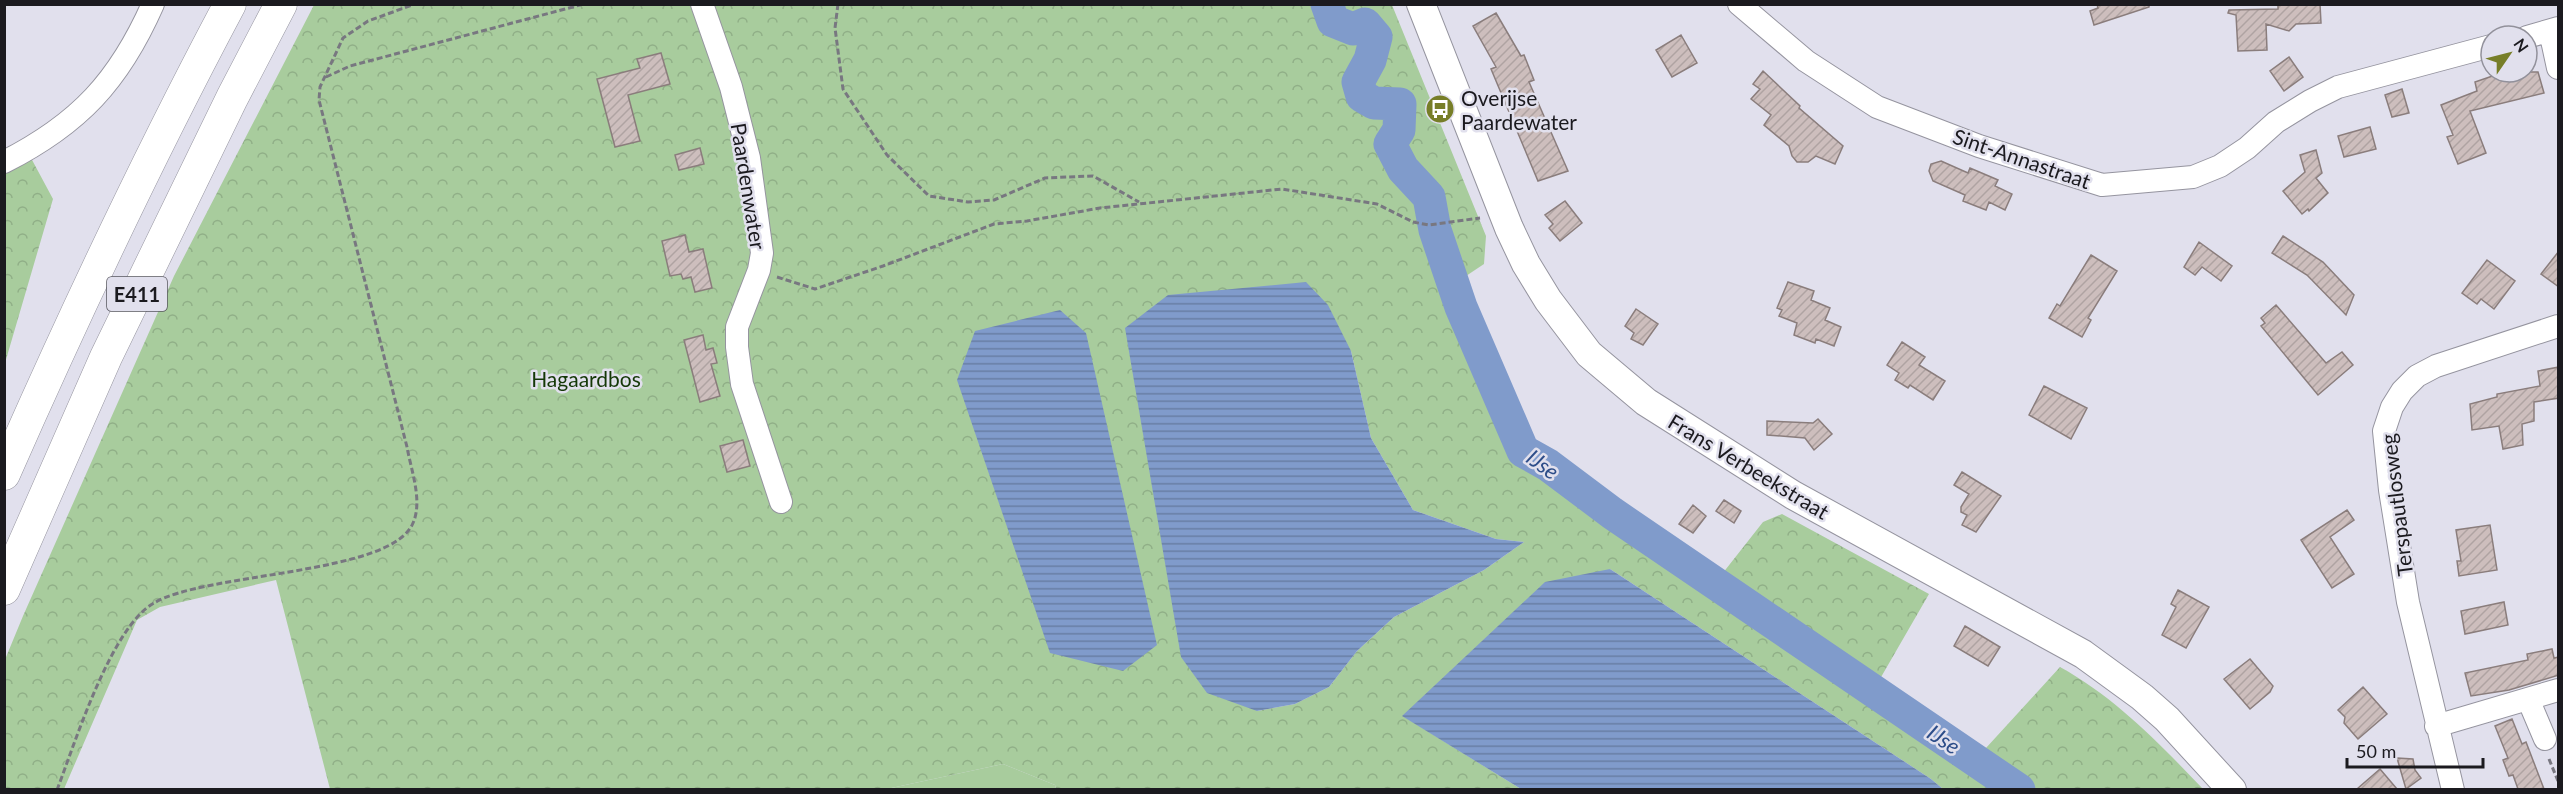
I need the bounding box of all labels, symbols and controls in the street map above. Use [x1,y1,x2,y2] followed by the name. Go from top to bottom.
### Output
[2479,24,2539,84] north arrow
[2510,35,2533,56] text: N
[1461,85,1577,134] place label: Overijse Paardewater
[1424,93,1456,125] bus stop icon: Overijse Paardewater
[727,121,771,251] street label: Paardenwater
[1950,123,2094,193] street label: Sint-Annastraat
[107,277,167,311] road number: E411
[531,366,641,391] park label: Hagaardbos
[1664,408,1834,524] street label: Frans Verbeekstraat
[2375,432,2417,578] street label: Terspautlosweg
[1521,443,1565,485] water label: IJse
[1923,718,1965,760] water label: IJse
[2347,731,2484,769] scale bar
[2356,740,2396,762] text: 50 m

